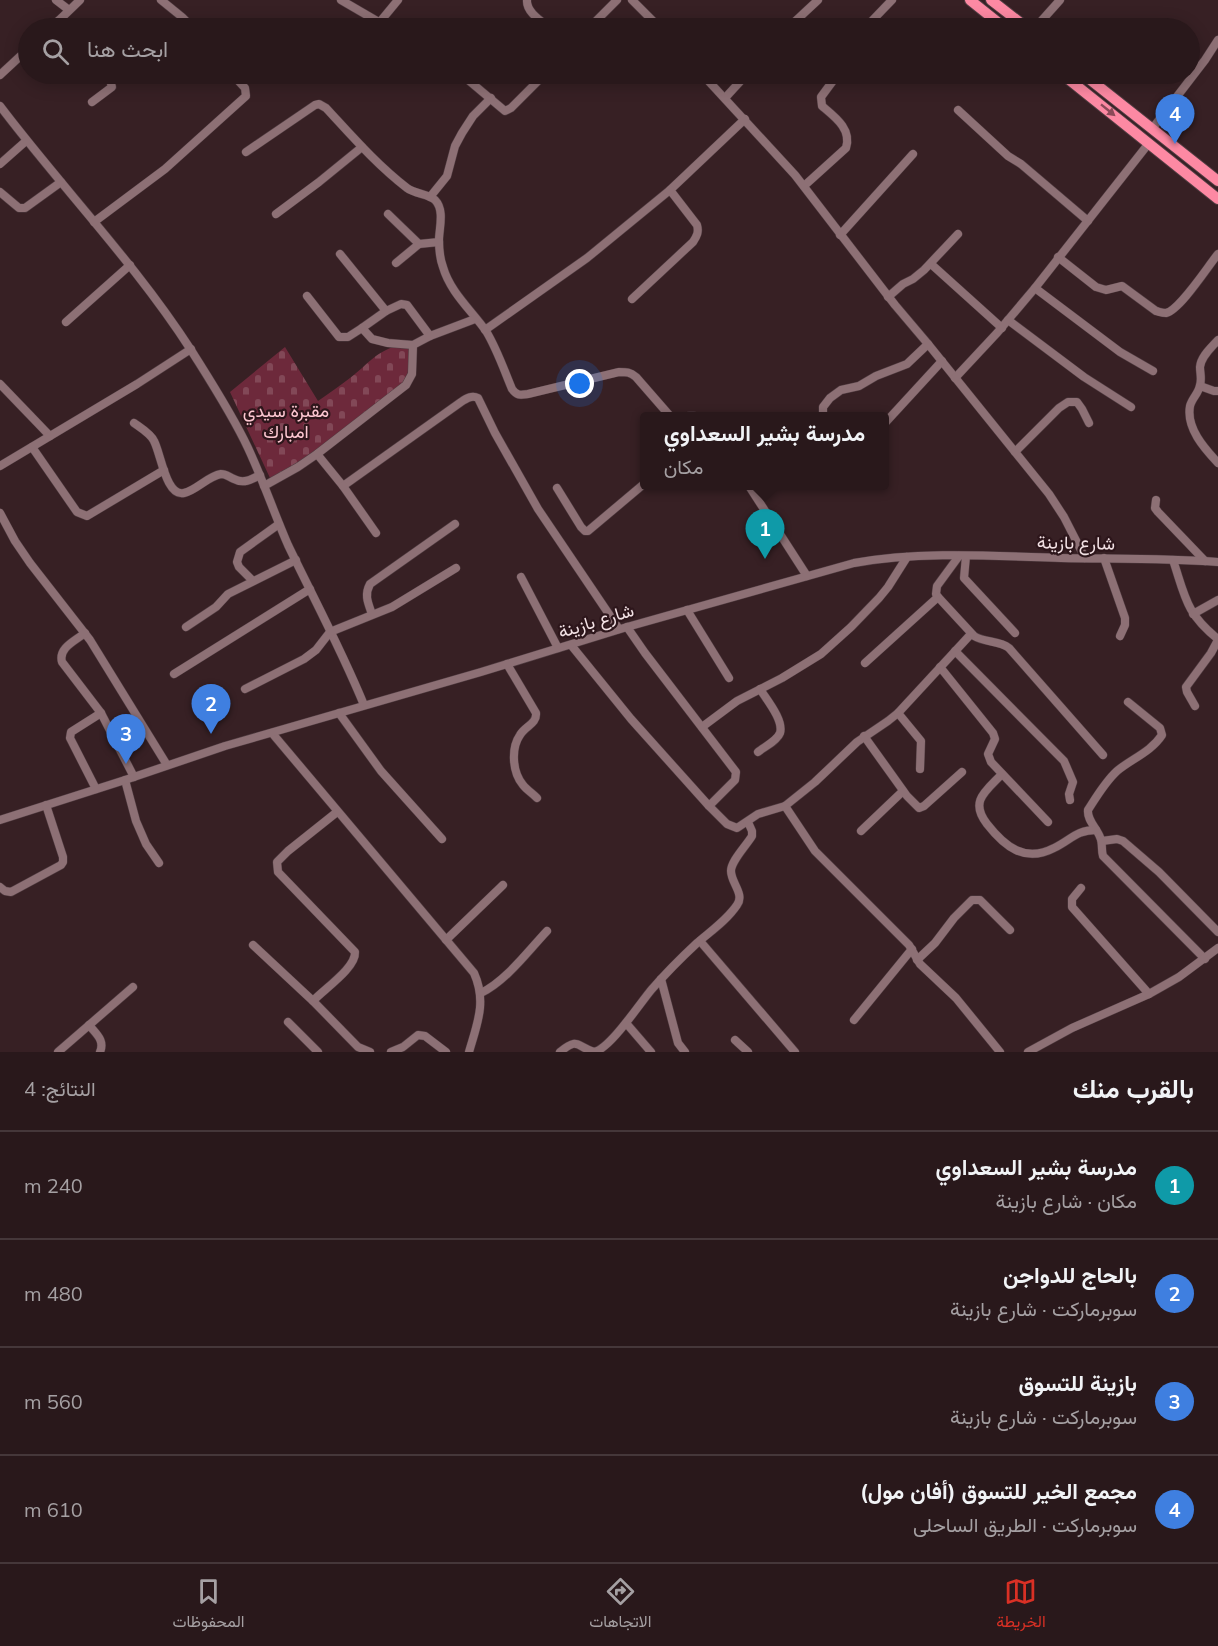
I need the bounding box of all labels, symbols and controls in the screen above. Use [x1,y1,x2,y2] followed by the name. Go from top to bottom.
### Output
[18,18,1200,84] search box
[39,35,72,68] icon: search
[87,35,168,63] text: ابحث هنا
[1156,94,1194,144] pin: 4
[1100,103,1115,116] one-way arrow
[565,369,594,398] your location
[243,399,329,443] park label: مقبرة سيدي امبارك
[640,412,889,490] popup
[664,419,865,447] text: مدرسة بشير السعداوي
[664,454,703,479] text: مكان
[746,510,784,559] pin: 1
[1037,530,1115,556] street label: شارع بازينة
[555,598,637,644] street label: شارع بازينة
[192,684,230,734] pin: 2
[106,714,146,764] pin: 3
[1073,1072,1194,1105] text: بالقرب منك
[24,1076,96,1101] text: النتائج: 4
[936,1153,1137,1181] text: مدرسة بشير السعداوي
[24,1173,83,1198] text: 240 m
[1169,1173,1181,1198] text: 1
[996,1188,1137,1213] text: مكان · شارع بازينة
[1003,1261,1137,1289] text: بالحاج للدواجن
[24,1281,83,1306] text: 480 m
[1169,1281,1181,1306] text: 2
[950,1296,1137,1321] text: سوبرماركت · شارع بازينة
[1018,1369,1137,1397] text: بازينة للتسوق
[24,1389,83,1414] text: 560 m
[1169,1389,1181,1414] text: 3
[950,1404,1137,1429] text: سوبرماركت · شارع بازينة
[860,1477,1137,1505] text: مجمع الخير للتسوق (أفان مول)
[24,1497,83,1522] text: 610 m
[1169,1497,1181,1522] text: 4
[913,1512,1137,1537] text: سوبرماركت · الطريق الساحلى
[172,1575,245,1636] tab: المحفوظات
[589,1575,651,1636] tab: الاتجاهات
[996,1575,1046,1636] tab: الخريطة

